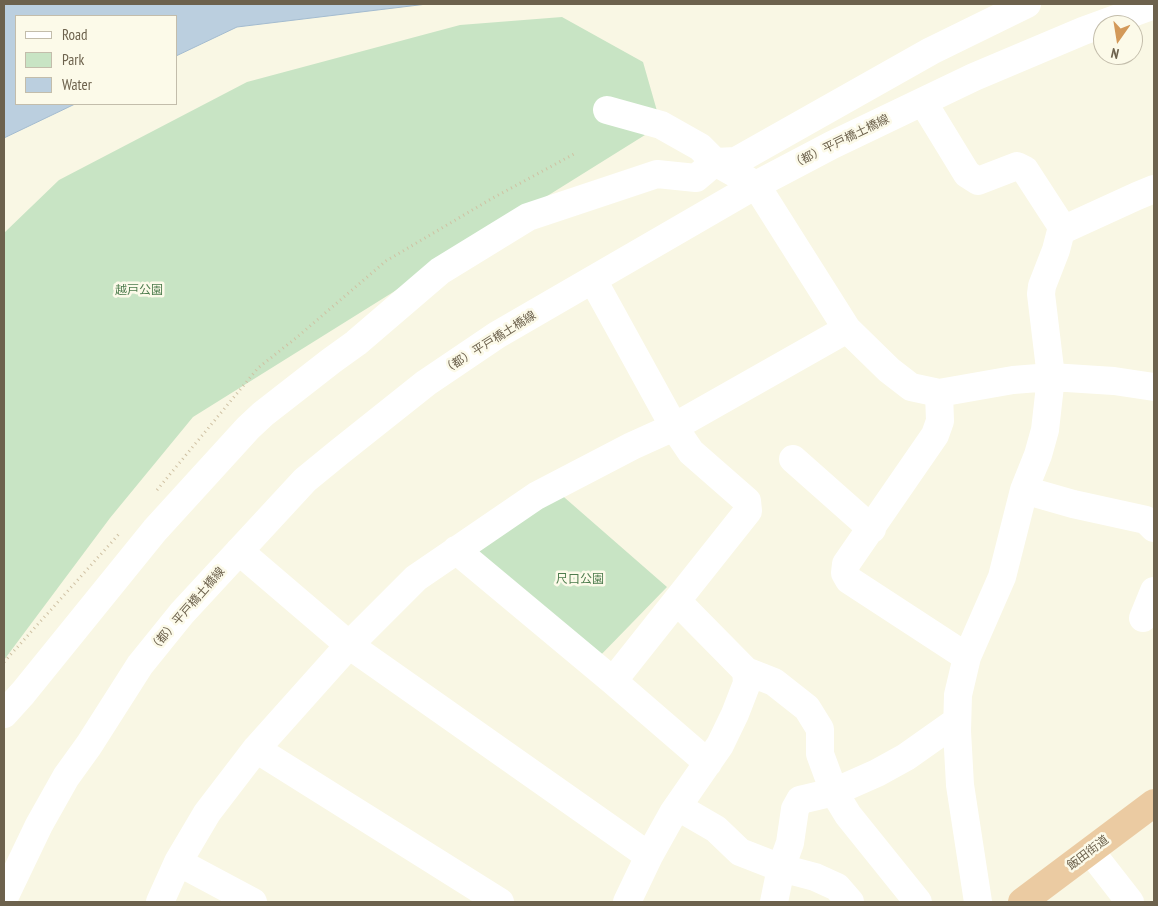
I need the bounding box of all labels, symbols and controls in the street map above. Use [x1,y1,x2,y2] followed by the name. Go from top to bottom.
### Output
[15,15,178,105] legend
[1093,15,1143,65] north arrow
[62,25,88,44] text: Road
[1109,44,1121,63] text: N
[62,50,84,69] text: Park
[62,75,92,94] text: Water
[788,112,892,172] street label: （都）平戸橋土橋線
[115,284,163,298] park label: 越戸公園
[439,308,539,378] street label: （都）平戸橋土橋線
[146,565,228,655] street label: （都）平戸橋土橋線
[556,573,604,587] park label: 尺口公園
[1064,833,1112,873] street label: 飯田街道

